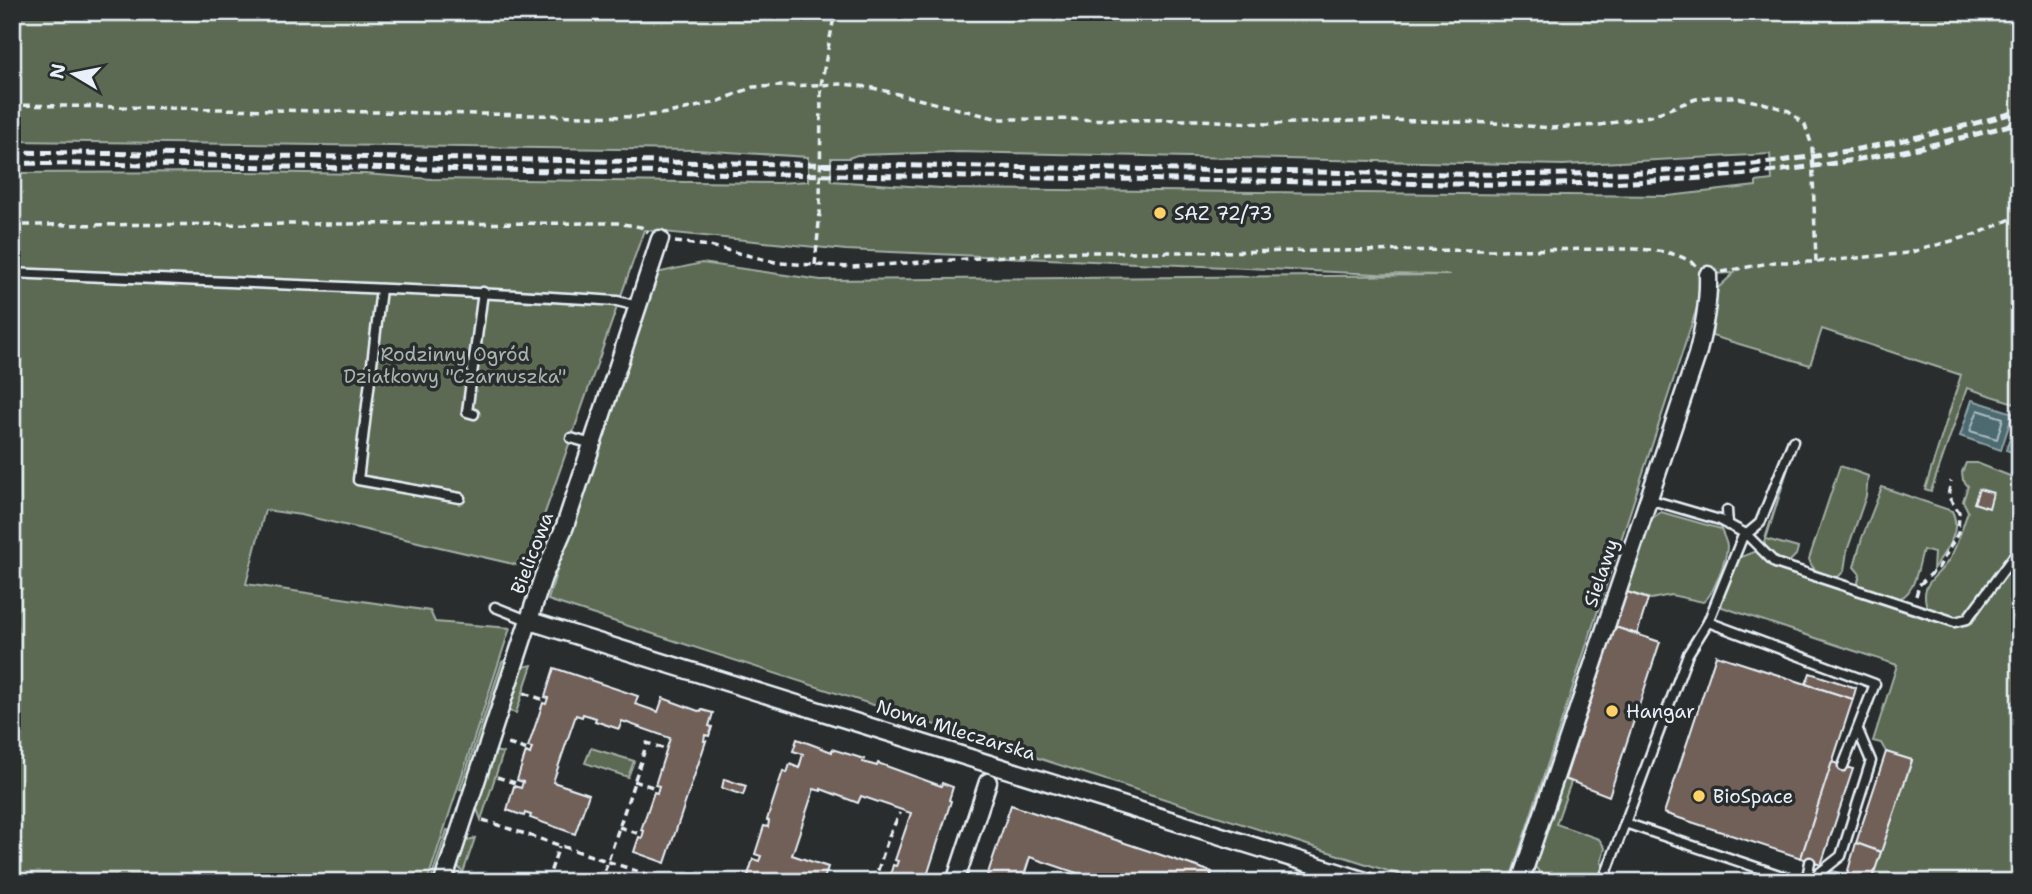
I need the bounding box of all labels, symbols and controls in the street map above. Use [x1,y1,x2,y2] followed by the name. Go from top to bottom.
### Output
[38,38,108,108] north arrow
[44,62,71,81] text: N
[1174,201,1273,226] place label: SAZ 72/73
[1152,205,1168,221] marker: SAZ 72/73
[343,342,567,389] park label: Rodzinny Ogród Działkowy "Czarnuszka"
[505,508,559,598] street label: Bielicowa
[1578,535,1624,611] street label: Sielawy
[873,694,1039,766] street label: Nowa Mleczarska
[1626,699,1695,724] place label: Hangar
[1604,703,1620,719] marker: Hangar
[1713,784,1793,809] place label: BioSpace
[1691,788,1707,804] marker: BioSpace

